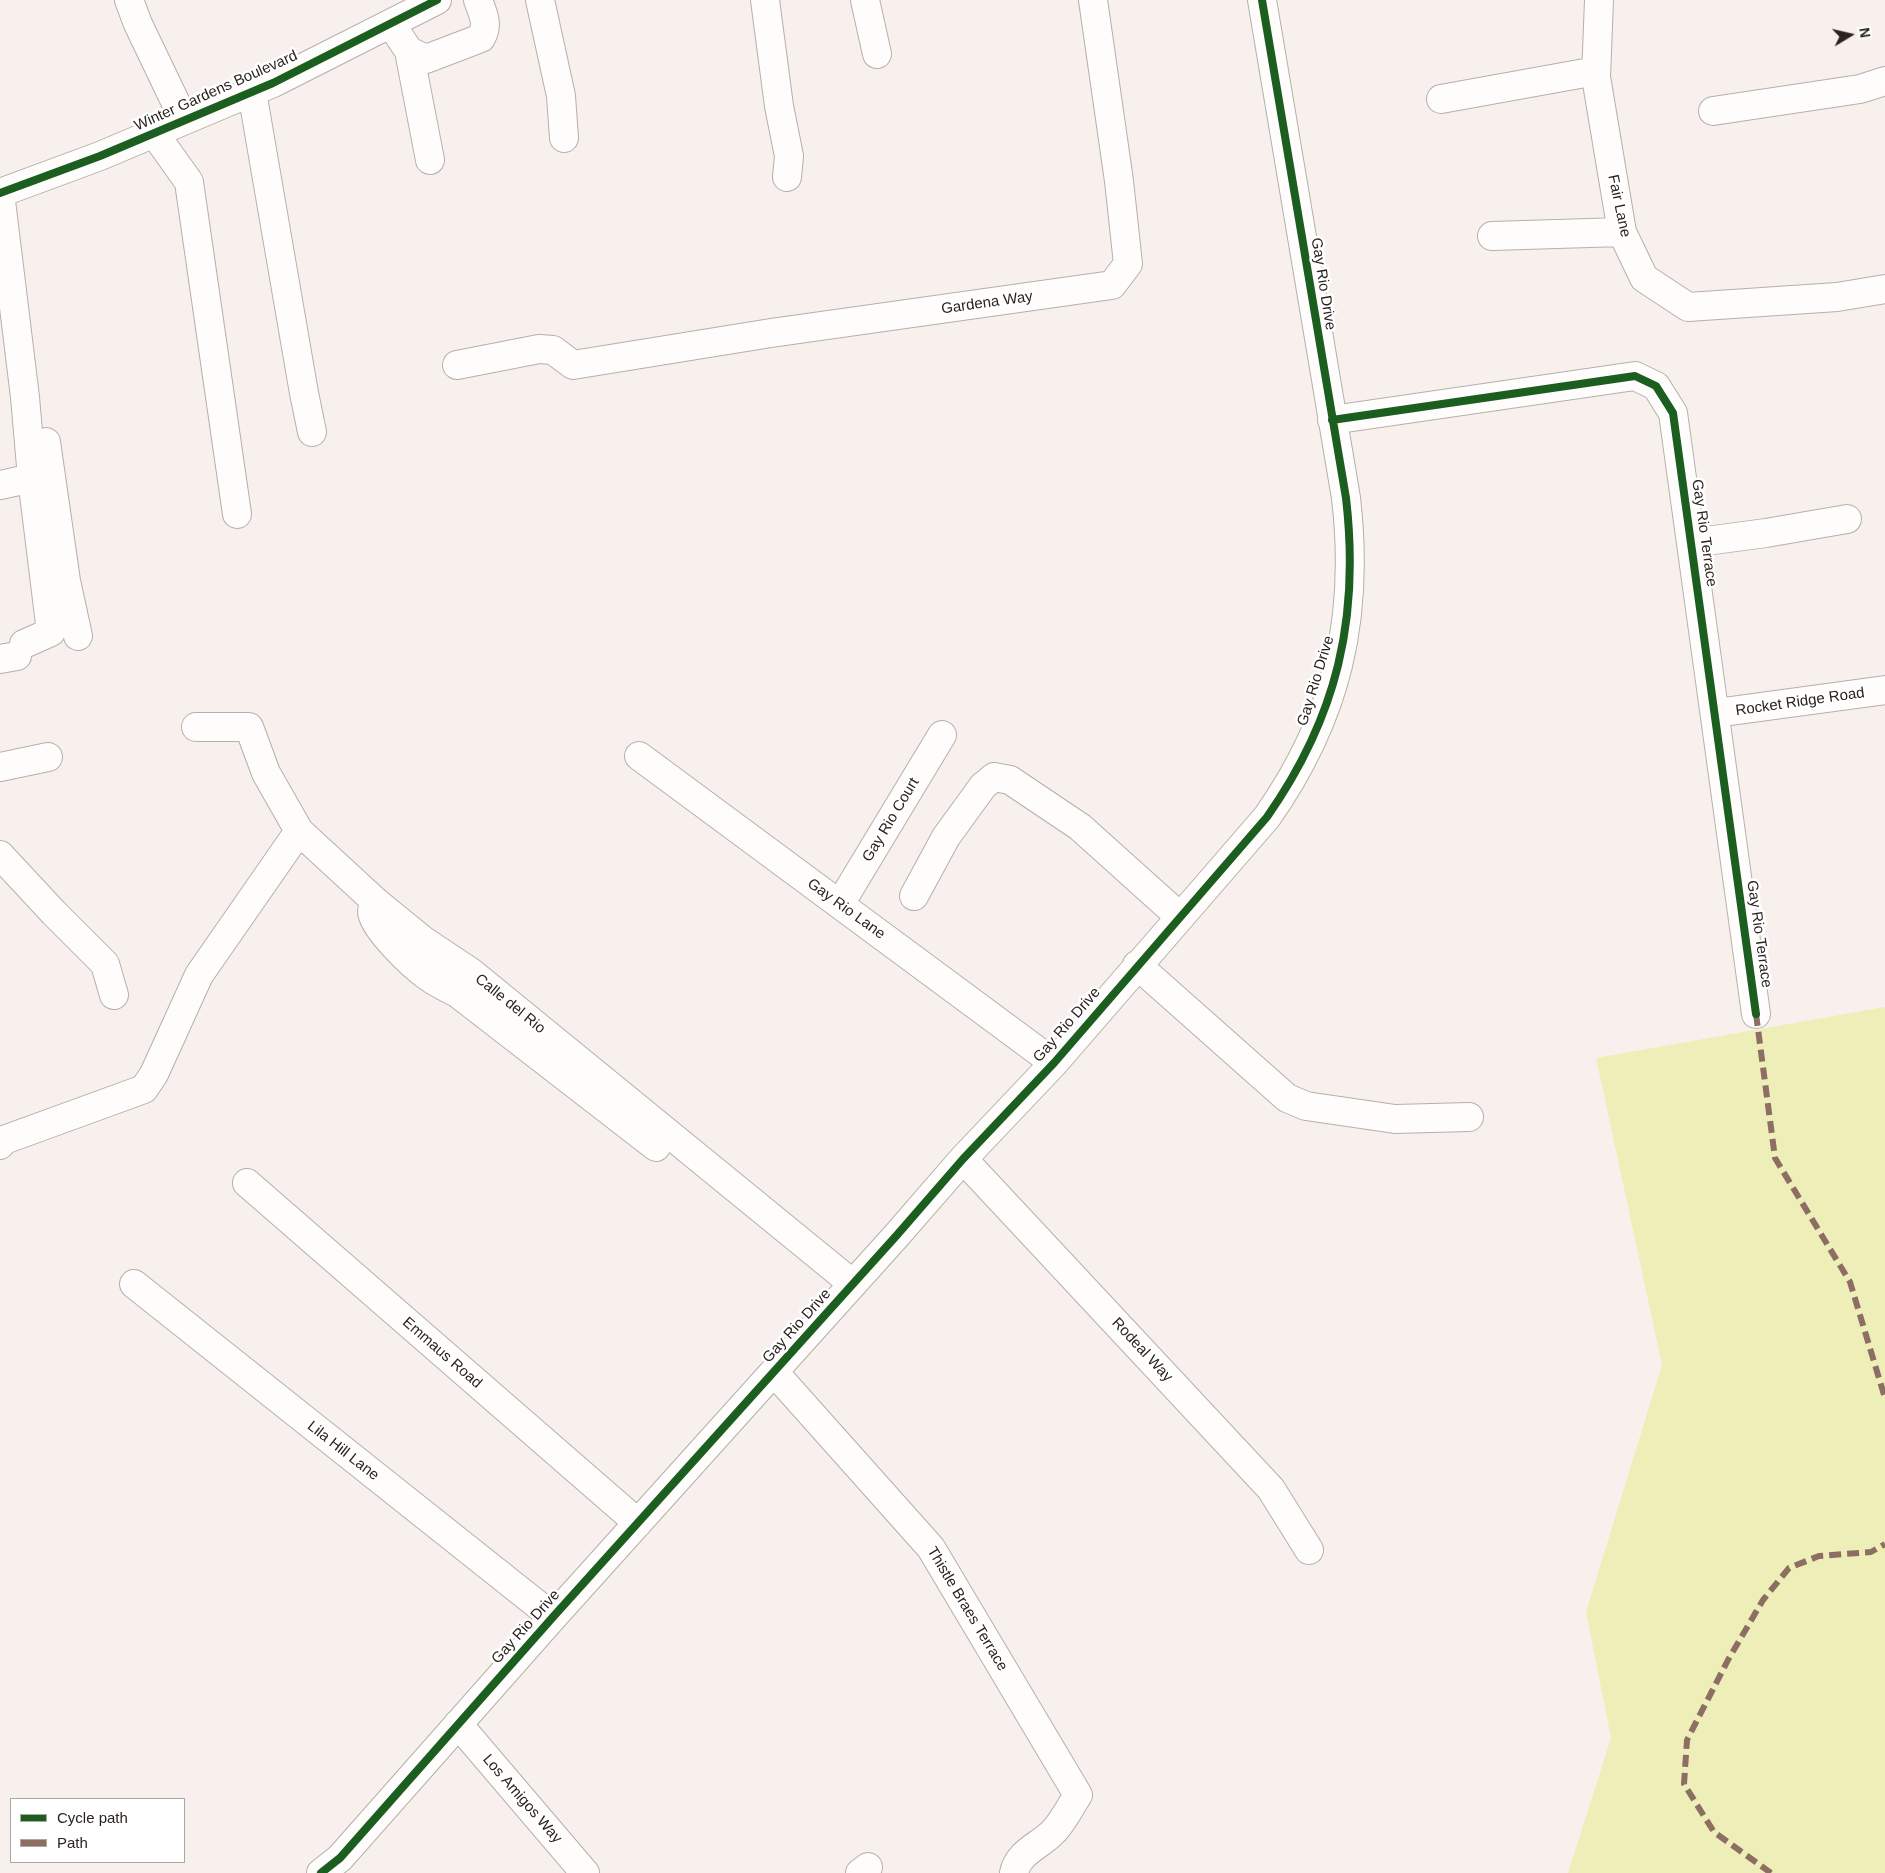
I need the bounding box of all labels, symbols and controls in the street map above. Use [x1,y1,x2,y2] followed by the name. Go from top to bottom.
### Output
[1825,10,1875,60] north arrow
[1856,26,1874,39] text: N
[132,47,300,135] street label: Winter Gardens Boulevard
[1604,173,1634,239] street label: Fair Lane
[1307,236,1339,332] street label: Gay Rio Drive
[940,288,1034,318] street label: Gardena Way
[1688,478,1720,588] street label: Gay Rio Terrace
[1294,634,1338,728] street label: Gay Rio Drive
[1734,684,1866,720] street label: Rocket Ridge Road
[859,775,923,865] street label: Gay Rio Court
[804,875,888,943] street label: Gay Rio Lane
[1743,879,1775,989] street label: Gay Rio Terrace
[471,970,549,1038] street label: Calle del Rio
[1030,984,1104,1066] street label: Gay Rio Drive
[759,1285,835,1367] street label: Gay Rio Drive
[399,1314,485,1392] street label: Emmaus Road
[1108,1314,1176,1386] street label: Rodeal Way
[304,1417,382,1485] street label: Lila Hill Lane
[923,1544,1011,1674] street label: Thistle Braes Terrace
[488,1586,564,1668] street label: Gay Rio Drive
[478,1751,566,1847] street label: Los Amigos Way
[10,1798,185,1863] legend
[57,1809,128,1826] text: Cycle path
[57,1834,88,1851] text: Path

